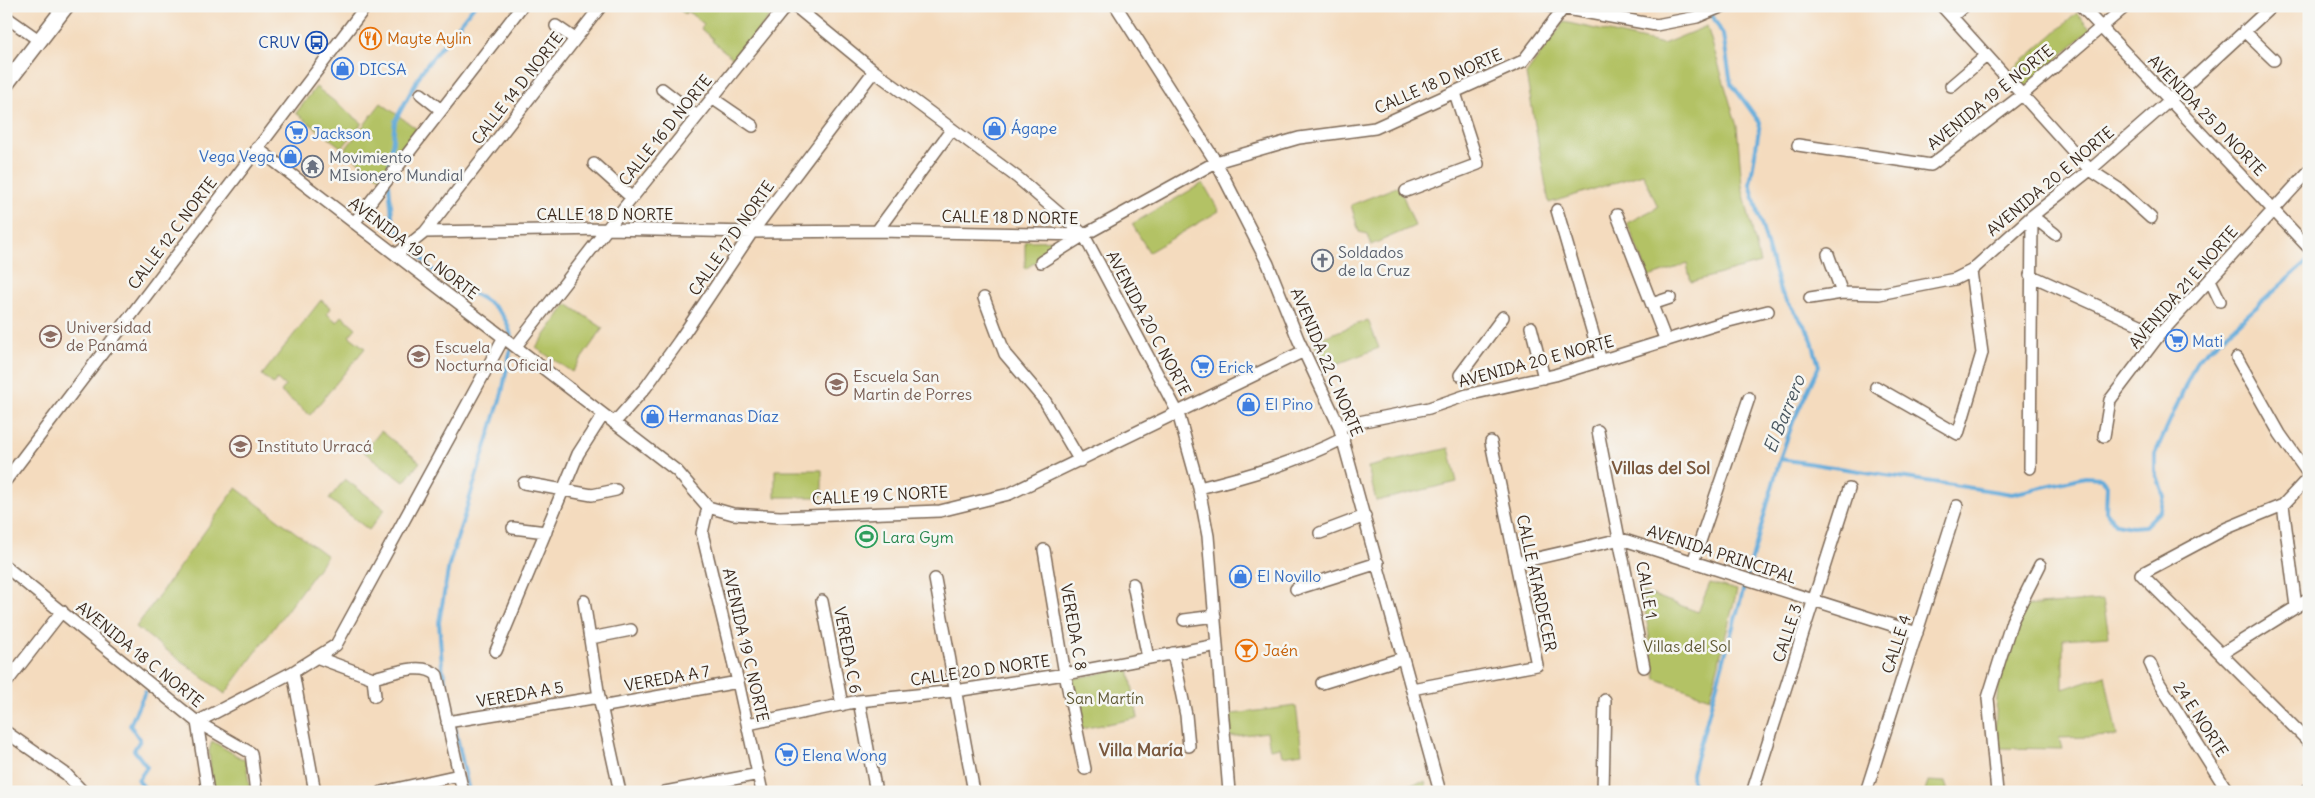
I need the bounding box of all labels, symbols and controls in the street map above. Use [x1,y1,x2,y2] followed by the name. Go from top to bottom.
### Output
[359,26,383,50] restaurant icon: Mayte Aylin
[387,28,471,48] place label: Mayte Aylin
[467,28,567,148] street label: CALLE 14 D NORTE
[304,30,328,54] bus stop icon: CRUV
[258,32,300,52] place label: CRUV
[1923,40,2057,154] street label: AVENIDA 19 E NORTE
[1371,44,1505,118] street label: CALLE 18 D NORTE
[2144,50,2270,180] street label: AVENIDA 25 D NORTE
[331,57,355,81] shop icon: DICSA
[359,59,406,79] place label: DICSA
[614,70,716,190] street label: CALLE 16 D NORTE
[983,116,1007,140] shop icon: Ágape
[1011,118,1057,138] place label: Ágape
[284,121,308,145] supermarket icon: Jackson
[1982,122,2118,240] street label: AVENIDA 20 E NORTE
[312,123,371,143] place label: Jackson
[279,144,303,168] shop icon: Vega Vega
[199,146,275,166] place label: Vega Vega
[329,147,463,185] place label: Movimiento MIsionero Mundial
[301,154,325,178] temple icon: Movimiento MIsionero Mundial
[123,173,221,293] street label: CALLE 12 C NORTE
[684,177,778,299] street label: CALLE 17 D NORTE
[345,193,483,303] street label: AVENIDA 19 C NORTE
[537,204,674,224] street label: CALLE 18 D NORTE
[941,206,1079,228] street label: CALLE 18 D NORTE
[2124,222,2242,352] street label: AVENIDA 21 E NORTE
[1338,242,1411,280] place label: Soldados de la Cruz
[1102,247,1196,399] street label: AVENIDA 20 C NORTE
[1310,249,1334,273] church icon: Soldados de la Cruz
[1287,285,1367,439] street label: AVENIDA 22 C NORTE
[66,317,151,355] place label: Universidad de Panamá
[38,324,62,348] school or university icon: Universidad de Panamá
[2164,329,2188,353] supermarket icon: Mati
[1456,331,1616,391] street label: AVENIDA 20 E NORTE
[2192,331,2223,351] place label: Mati
[435,337,552,375] place label: Escuela Nocturna Oficial
[407,344,431,368] school or university icon: Escuela Nocturna Oficial
[1190,355,1214,379] supermarket icon: Erick
[1218,357,1254,377] place label: Erick
[853,366,972,404] place label: Escuela San Martin de Porres
[1758,371,1810,456] water label: El Barrero
[825,373,849,397] school or university icon: Escuela San Martin de Porres
[1237,392,1261,416] shop icon: El Pino
[1265,394,1313,414] place label: El Pino
[640,404,664,428] shop icon: Hermanas Díaz
[668,406,779,426] place label: Hermanas Díaz
[229,434,253,458] school or university icon: Instituto Urracá
[257,436,372,456] place label: Instituto Urracá
[1612,456,1710,479] district label: Villas del Sol
[811,481,949,509] street label: CALLE 19 C NORTE
[1513,513,1561,653] street label: CALLE ATARDECER
[1645,520,1800,588] street label: AVENIDA PRINCIPAL
[854,525,878,549] sports icon: Lara Gym
[882,527,954,547] place label: Lara Gym
[1632,560,1662,620] street label: CALLE 1
[1229,564,1253,588] shop icon: El Novillo
[719,566,773,724] street label: AVENIDA 19 C NORTE
[1257,566,1321,586] place label: El Novillo
[1057,582,1091,672] street label: VEREDA C 8
[73,597,207,711] street label: AVENIDA 18 C NORTE
[1768,601,1806,665] street label: CALLE 3
[830,605,866,695] street label: VEREDA C 6
[1877,612,1915,676] street label: CALLE 4
[1643,636,1731,656] park label: Villas del Sol
[1235,638,1259,662] bar icon: Jaén
[1263,640,1298,660] place label: Jaén
[909,650,1051,690] street label: CALLE 20 D NORTE
[623,661,711,695] street label: VEREDA A 7
[475,677,565,711] street label: VEREDA A 5
[2169,678,2233,760] street label: 24 E NORTE
[1066,688,1144,708] park label: San Martín
[1099,738,1183,761] district label: Villa María
[774,743,798,767] supermarket icon: Elena Wong
[802,745,887,765] place label: Elena Wong

